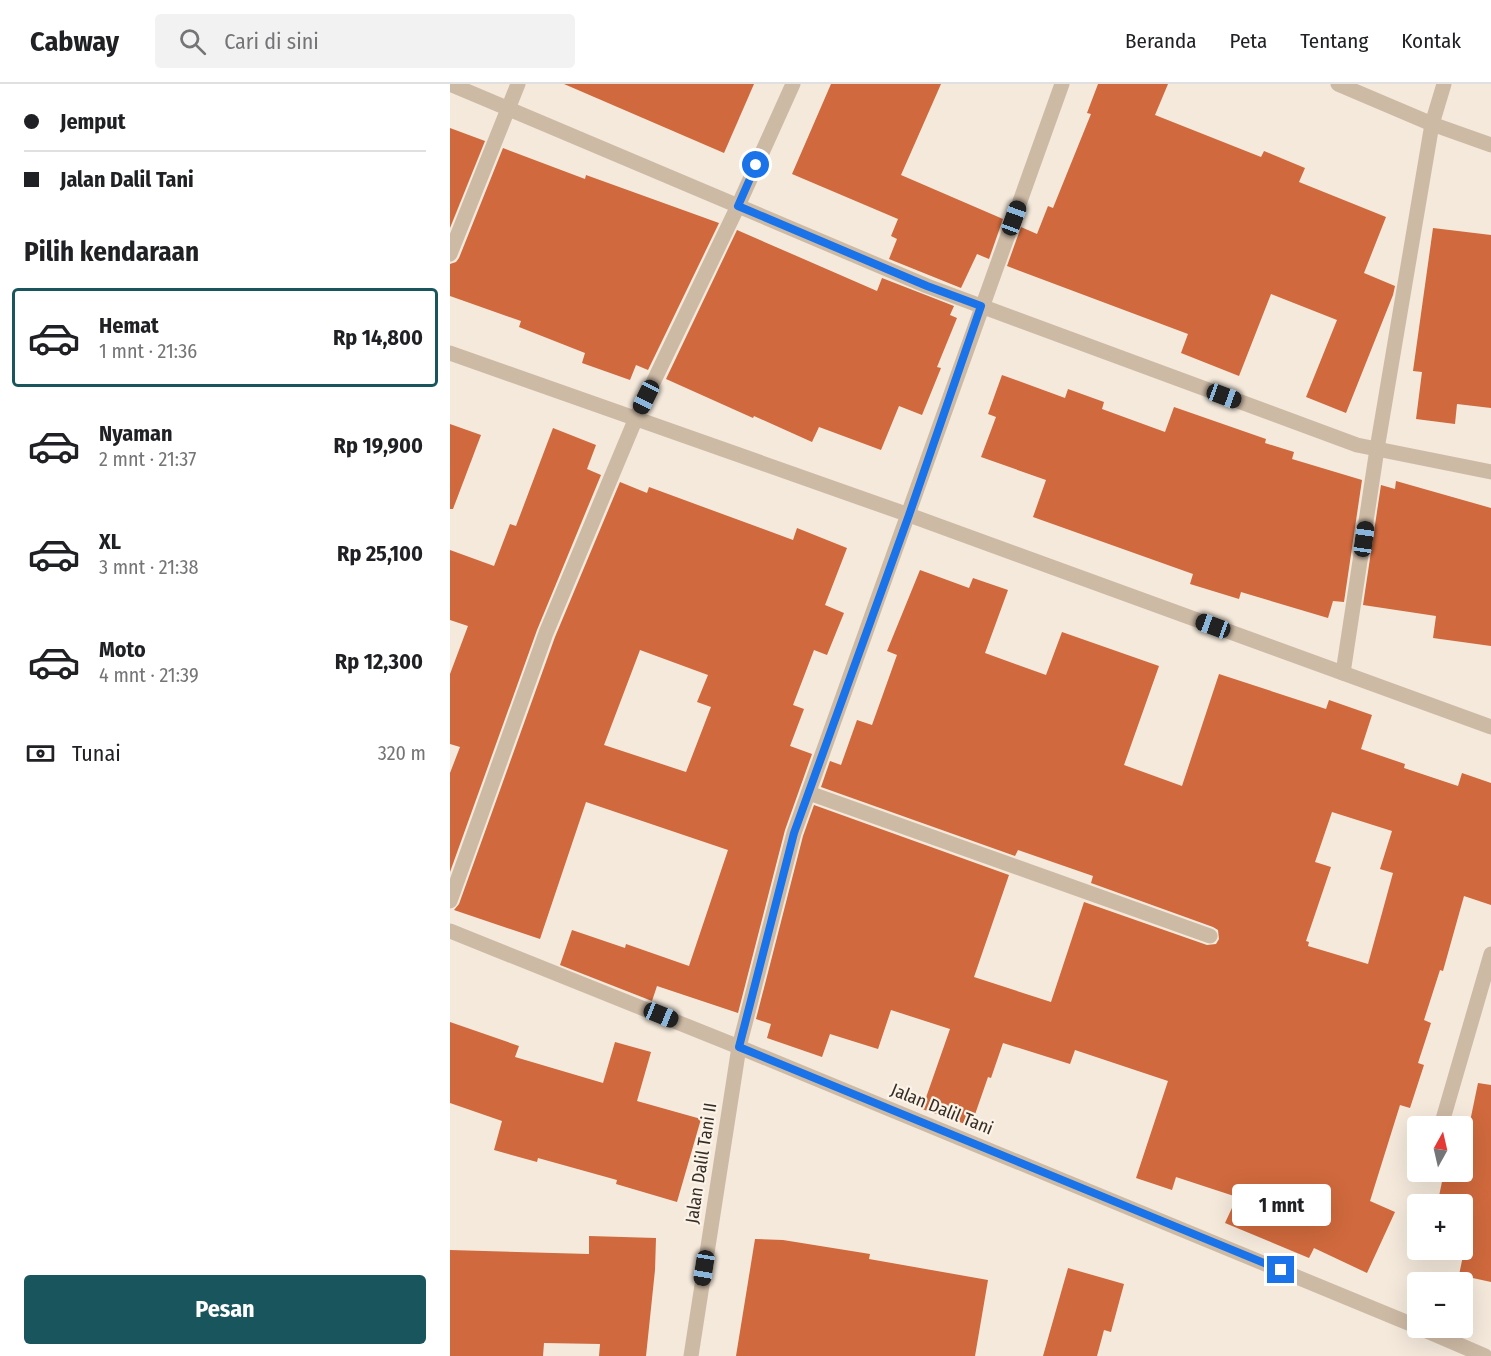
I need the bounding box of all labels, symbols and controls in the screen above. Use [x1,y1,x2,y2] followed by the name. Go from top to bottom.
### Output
[155,14,575,68] search box
[30,25,119,58] text: Cabway
[176,25,209,58] icon: search
[224,28,319,55] text: Cari di sini
[1125,28,1197,54] text: Beranda
[1230,28,1267,54] text: Peta
[1300,28,1368,54] text: Tentang
[1401,28,1461,54] text: Kontak
[60,108,125,135] text: Jemput
[742,151,769,178] route start
[60,166,194,193] text: Jalan Dalil Tani
[999,198,1029,238] car
[24,236,199,268] text: Pilih kendaraan
[27,311,81,365] icon: car
[99,312,159,339] text: Hemat
[333,324,423,351] text: Rp 14,800
[99,339,197,363] text: 1 mnt · 21:36
[630,377,662,417] car
[1204,381,1244,411] car
[27,419,81,473] icon: car
[99,420,172,447] text: Nyaman
[334,432,423,459] text: Rp 19,900
[99,447,196,471] text: 2 mnt · 21:37
[1353,520,1375,558] car
[27,527,81,581] icon: car
[99,528,121,555] text: XL
[337,540,423,567] text: Rp 25,100
[99,555,198,579] text: 3 mnt · 21:38
[1193,611,1233,641] car
[27,635,81,689] icon: car
[99,636,146,663] text: Moto
[335,648,423,675] text: Rp 12,300
[99,663,199,687] text: 4 mnt · 21:39
[24,737,57,770] icon: cash
[72,740,121,767] text: Tunai
[378,741,426,765] text: 320 m
[641,1000,681,1030] car
[888,1079,996,1139] street label: Jalan Dalil Tani
[681,1101,721,1225] street label: Jalan Dalil Tani II
[1407,1116,1473,1182] north arrow
[1407,1116,1473,1338] map controls
[1232,1183,1330,1225] callout: 1 mnt
[1259,1193,1304,1217] text: 1 mnt
[1407,1194,1473,1260] button: +
[692,1249,716,1287] car
[1267,1256,1294,1283] route end
[1407,1272,1473,1338] button: −
[24,1275,426,1344] button: Pesan

